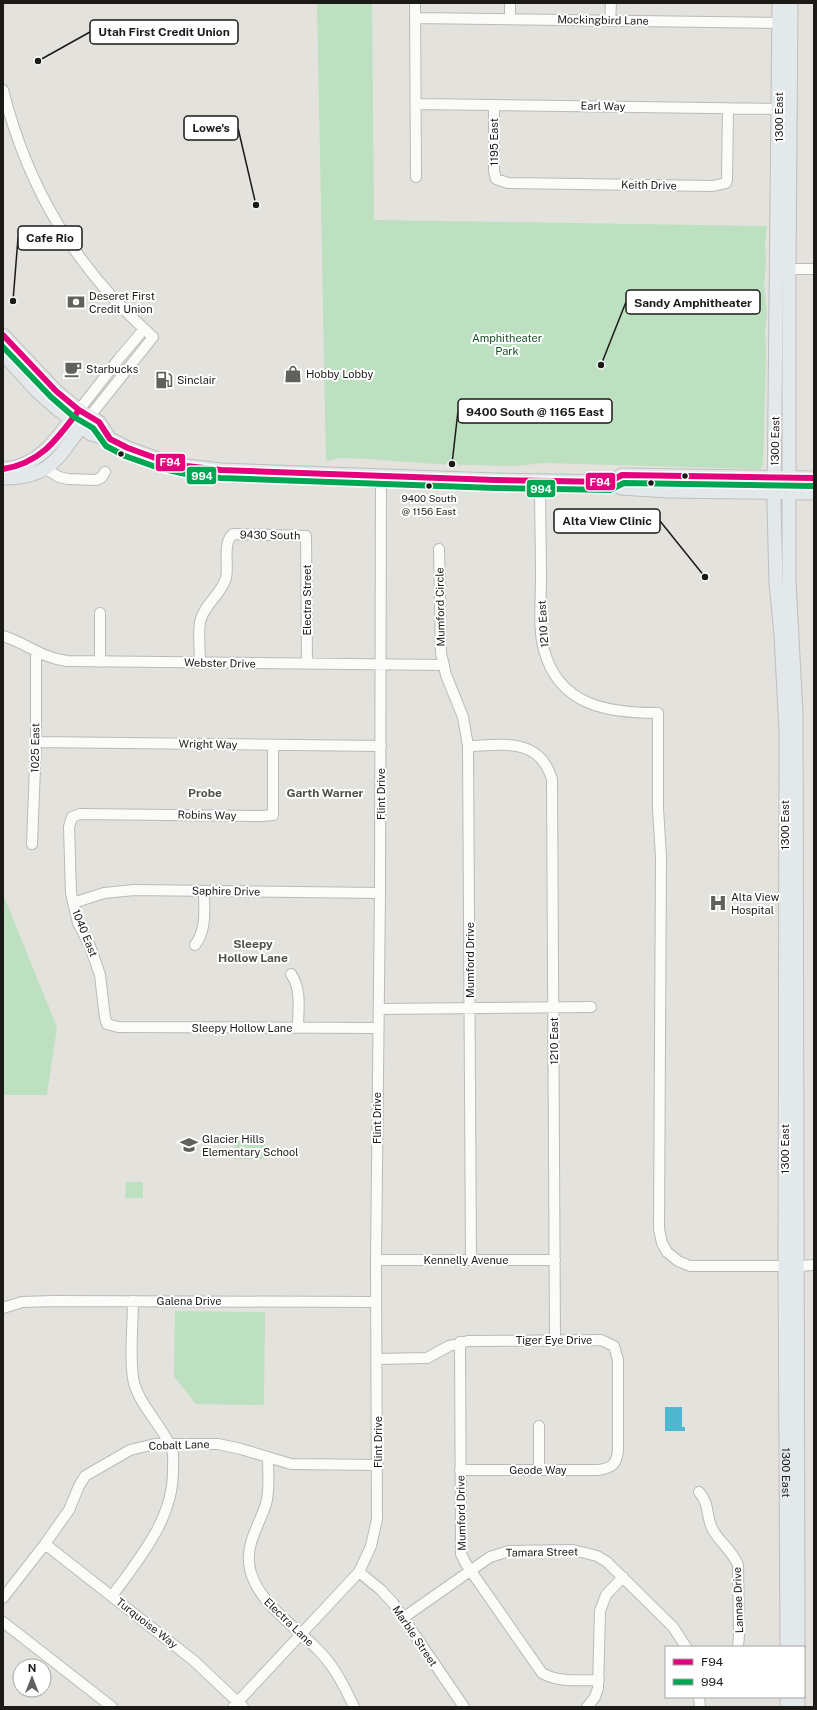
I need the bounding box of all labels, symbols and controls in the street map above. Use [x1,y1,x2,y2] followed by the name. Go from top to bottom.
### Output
[557,13,649,27] street label: Mockingbird Lane
[90,20,238,44] callout: Utah First Credit Union
[98,25,230,39] text: Utah First Credit Union
[773,92,785,142] street label: 1300 East
[581,100,626,112] street label: Earl Way
[184,116,238,140] callout: Lowe's
[488,118,500,166] street label: 1195 East
[192,121,230,135] text: Lowe's
[621,179,677,191] street label: Keith Drive
[18,226,82,250] callout: Cafe Rio
[26,231,74,245] text: Cafe Rio
[89,290,155,315] place label: Deseret First Credit Union
[626,290,760,314] callout: Sandy Amphitheater
[66,292,86,312] bank icon: Deseret First Credit Union
[634,296,752,310] text: Sandy Amphitheater
[472,332,542,357] park label: Amphitheater Park
[63,359,83,379] cafe icon: Starbucks
[86,363,139,375] place label: Starbucks
[283,364,303,384] shop icon: Hobby Lobby
[306,368,374,380] place label: Hobby Lobby
[154,370,174,390] fuel station icon: Sinclair
[177,374,216,386] place label: Sinclair
[458,399,612,423] callout: 9400 South @ 1165 East
[466,405,604,419] text: 9400 South @ 1165 East
[769,416,781,466] street label: 1300 East
[116,449,126,459] unlabelled marker
[155,453,186,472] line badge: F94
[159,456,181,468] text: F94
[186,466,217,485] line badge: 994
[191,470,213,482] text: 994
[680,471,690,481] unlabelled marker
[585,472,616,491] line badge: F94
[589,476,611,488] text: F94
[646,478,656,488] unlabelled marker
[526,479,556,498] line badge: 994
[424,481,434,491] marker: 9400 South @ 1156 East
[530,483,552,495] text: 994
[402,492,457,517] place label: 9400 South @ 1156 East
[554,509,660,533] callout: Alta View Clinic
[562,514,652,528] text: Alta View Clinic
[240,528,300,542] street label: 9430 South
[301,565,313,635] street label: Electra Street
[433,567,447,647] street label: Mumford Circle
[535,600,551,648] street label: 1210 East
[184,656,256,670] street label: Webster Drive
[29,723,41,773] street label: 1025 East
[178,737,238,751] street label: Wright Way
[375,768,387,820] street label: Flint Drive
[188,786,222,800] district label: Probe
[286,786,364,800] district label: Garth Warner
[779,800,791,850] street label: 1300 East
[177,808,237,822] street label: Robins Way
[192,884,260,898] street label: Saphire Drive
[731,891,780,916] place label: Alta View Hospital
[708,893,728,913] hospital icon: Alta View Hospital
[70,908,100,958] street label: 1040 East
[464,922,476,998] street label: Mumford Drive
[218,937,288,965] district label: Sleepy Hollow Lane
[548,1017,560,1065] street label: 1210 East
[192,1022,292,1034] street label: Sleepy Hollow Lane
[371,1092,383,1144] street label: Flint Drive
[779,1124,791,1174] street label: 1300 East
[202,1133,299,1158] place label: Glacier Hills Elementary School
[179,1135,199,1155] school or university icon: Glacier Hills Elementary School
[424,1254,508,1266] street label: Kennelly Avenue
[157,1295,221,1307] street label: Galena Drive
[516,1334,592,1346] street label: Tiger Eye Drive
[372,1416,384,1468] street label: Flint Drive
[148,1438,210,1452] street label: Cobalt Lane
[780,1448,792,1498] street label: 1300 East
[509,1464,567,1476] street label: Geode Way
[454,1475,468,1551] street label: Mumford Drive
[506,1545,578,1559] street label: Tamara Street
[731,1567,745,1633] street label: Lannae Drive
[114,1595,180,1651] street label: Turquoise Way
[262,1596,316,1648] street label: Electra Lane
[390,1603,440,1669] street label: Marble Street
[665,1646,805,1698] legend
[701,1655,724,1669] text: F94
[12,1658,52,1698] north arrow
[28,1662,36,1674] text: N
[701,1675,724,1689] text: 994

